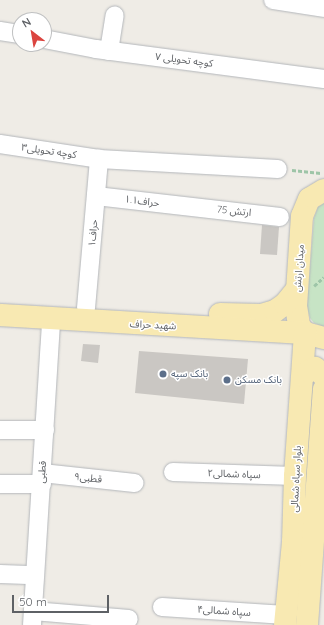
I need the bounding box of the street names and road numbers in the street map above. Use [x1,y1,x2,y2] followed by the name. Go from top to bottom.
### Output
[154,50,214,70] street label: کوچه تحویلی ۷
[21,141,77,161] street label: کوچه تحویلی۳
[124,193,160,209] street label: حراف۱.۱
[216,203,252,219] street label: 75 ارتش
[86,219,100,247] street label: حراف۱
[291,244,307,292] street label: میدان ارتش
[129,318,177,332] street label: شهید حراف
[288,445,304,513] street label: بلوار سپاه شمالی
[35,460,49,484] street label: قطبی
[207,467,261,481] street label: سپاه شمالی۲
[73,471,103,485] street label: قطبی۹
[197,603,251,619] street label: سپاه شمالی۴

